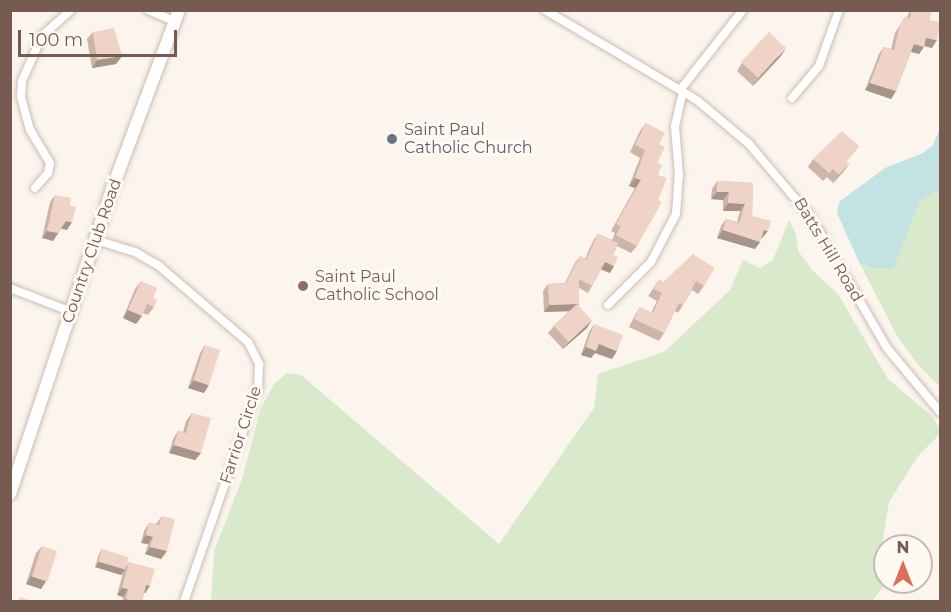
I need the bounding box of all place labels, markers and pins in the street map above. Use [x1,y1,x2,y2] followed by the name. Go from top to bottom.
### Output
[404,120,533,158] place label: Saint Paul Catholic Church
[385,132,399,146] marker: Saint Paul Catholic Church
[315,267,439,305] place label: Saint Paul Catholic School
[296,279,310,293] marker: Saint Paul Catholic School

